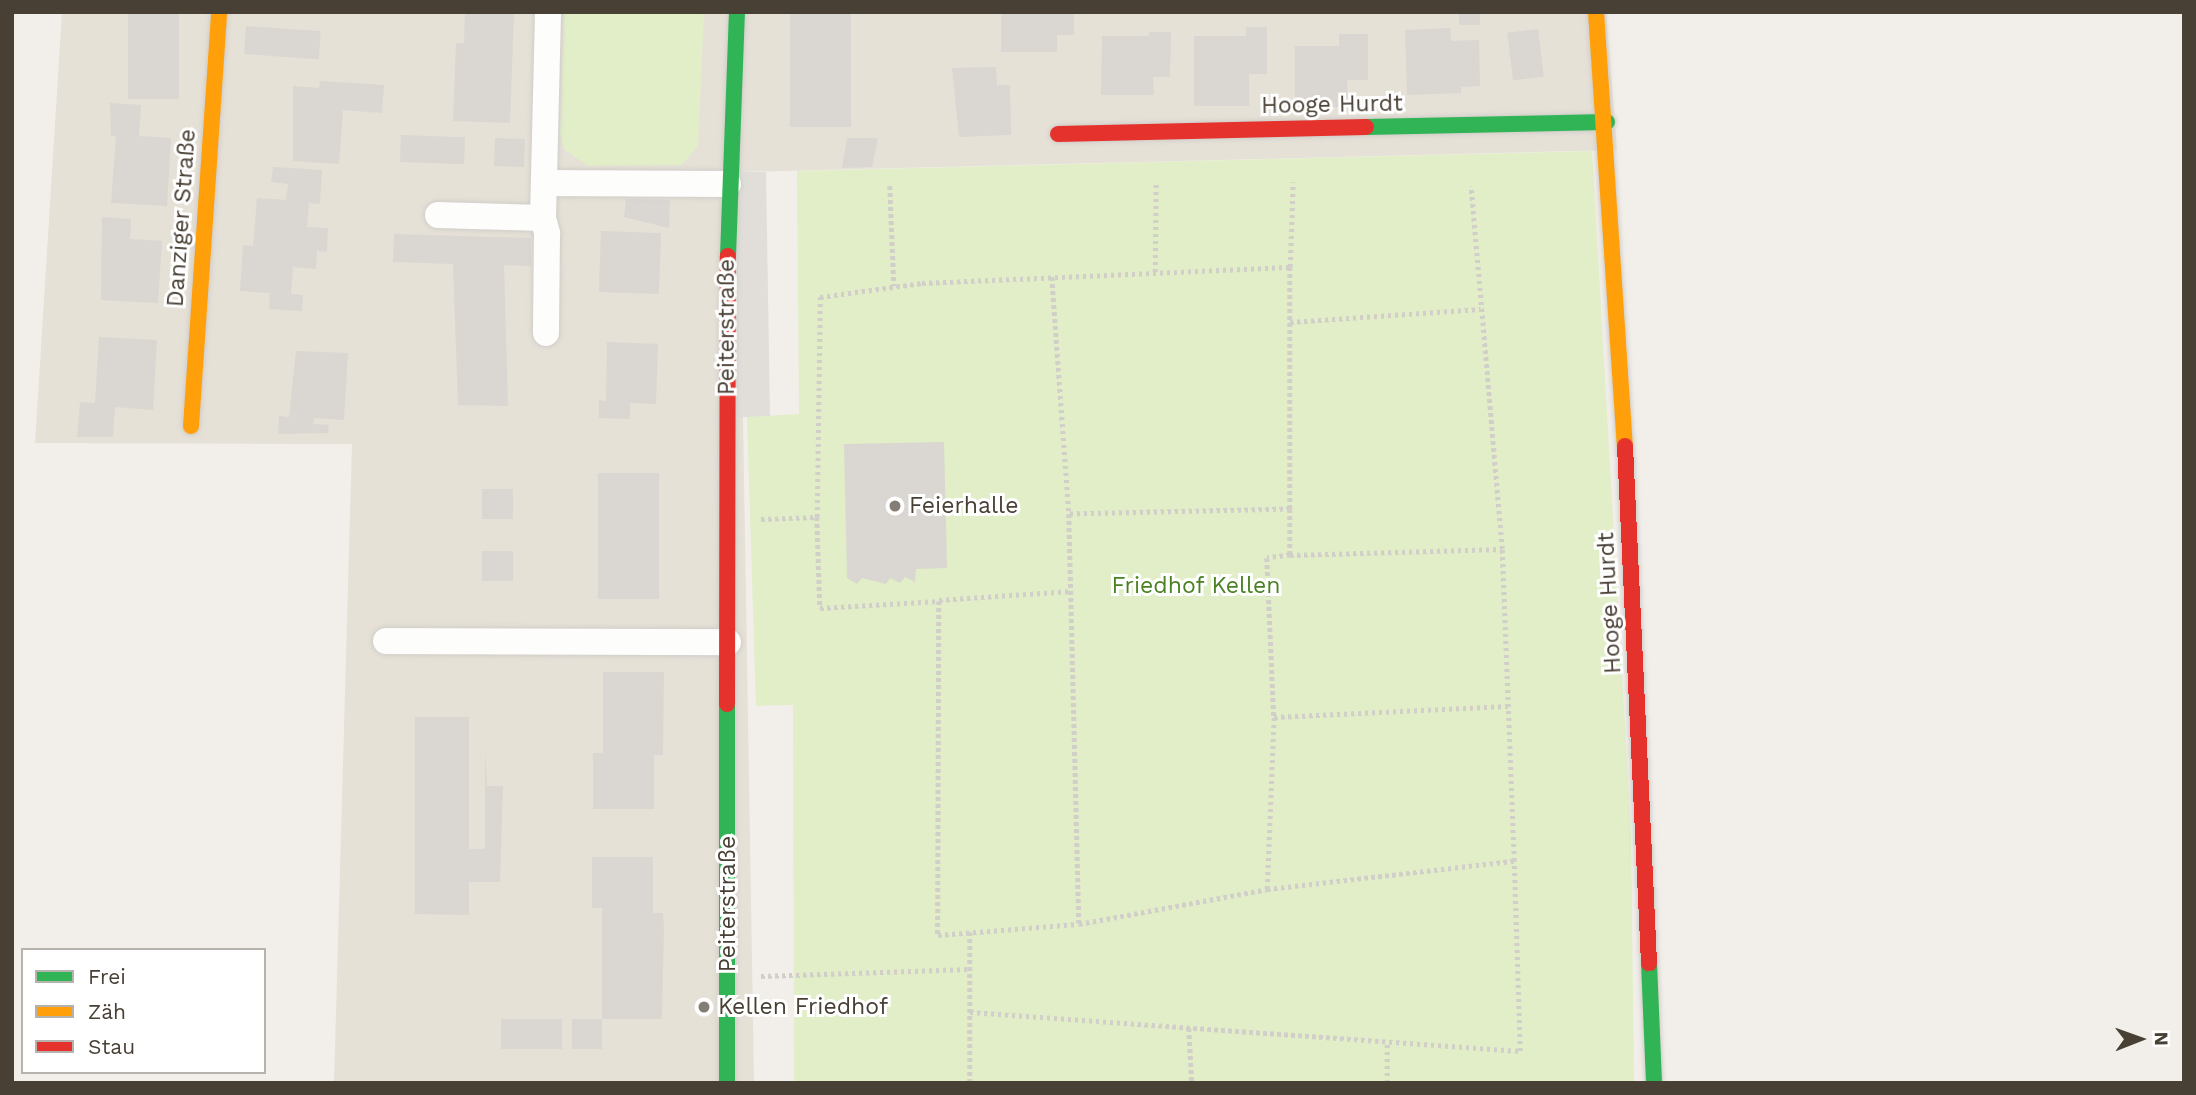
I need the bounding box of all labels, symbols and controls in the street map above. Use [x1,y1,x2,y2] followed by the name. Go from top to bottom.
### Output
[1261,90,1403,120] street label: Hooge Hurdt
[162,128,202,308] street label: Danziger Straße
[713,259,741,395] street label: Peiterstraße
[909,492,1018,520] place label: Feierhalle
[887,498,903,514] marker: Feierhalle
[1593,532,1627,674] street label: Hooge Hurdt
[1111,572,1281,600] park label: Friedhof Kellen
[714,836,742,972] street label: Peiterstraße
[21,948,266,1074] legend
[88,964,126,989] text: Frei
[718,993,888,1021] place label: Kellen Friedhof
[88,999,126,1024] text: Zäh
[696,999,712,1015] marker: Kellen Friedhof
[2105,1004,2175,1074] north arrow
[2150,1031,2173,1046] text: N
[88,1034,135,1059] text: Stau

